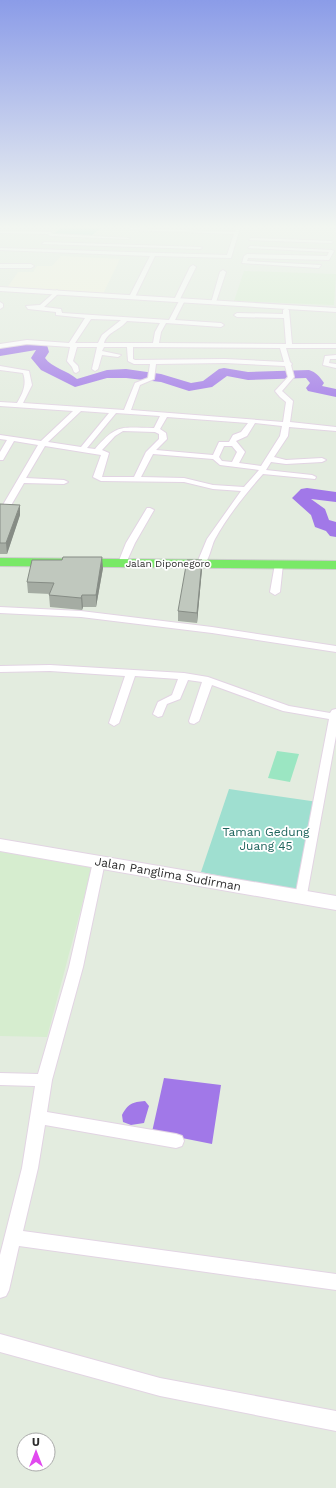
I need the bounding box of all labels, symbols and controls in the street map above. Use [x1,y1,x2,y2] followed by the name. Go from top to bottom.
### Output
[126,558,210,569] street label: Jalan Diponegoro
[223,825,310,853] park label: Taman Gedung Juang 45
[94,854,242,894] street label: Jalan Panglima Sudirman
[16,1432,56,1472] north arrow
[32,1436,40,1449] text: U

